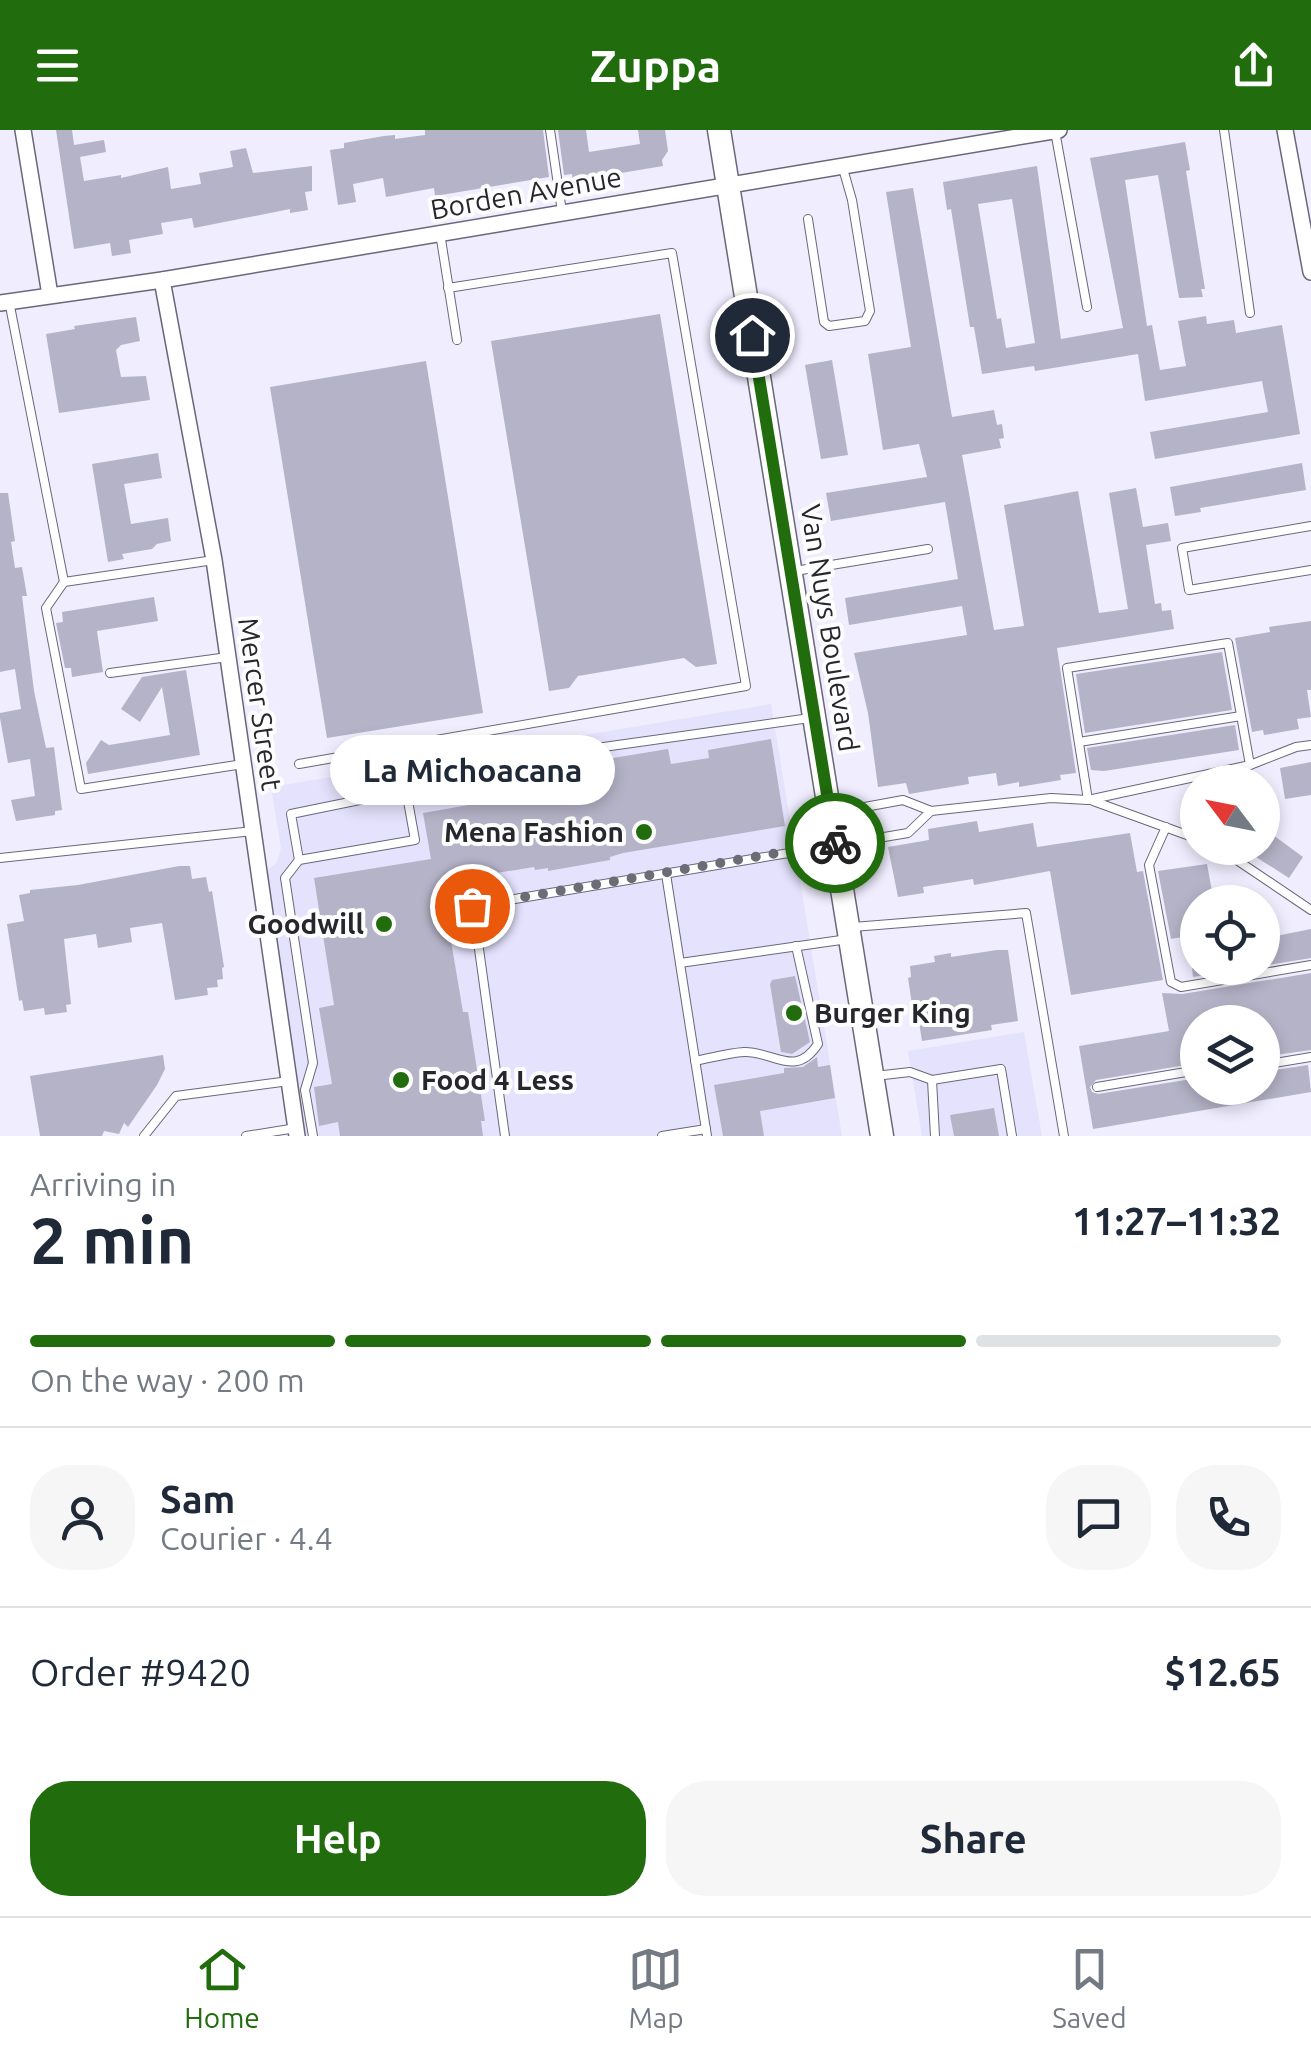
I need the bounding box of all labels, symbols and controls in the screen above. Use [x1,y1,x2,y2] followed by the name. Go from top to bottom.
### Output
[30,38,85,93] icon: menu
[1226,38,1281,93] icon: share
[590,40,721,91] text: Zuppa
[428,160,624,225] street label: Borden Avenue
[710,293,795,378] pin
[725,308,780,363] icon: home
[796,502,865,754] street label: Van Nuys Boulevard
[233,616,288,792] street label: Mercer Street
[330,736,614,806] callout: La Michoacana
[363,752,582,788] text: La Michoacana
[1180,765,1280,865] north arrow
[1180,765,1280,1105] map controls
[785,793,885,893] courier
[444,816,624,847] place label: Mena Fashion
[808,816,863,871] icon: bike
[633,821,655,843] marker: Mena Fashion
[430,864,515,949] pin
[445,879,500,934] icon: bag
[1180,885,1280,985] button: locate
[247,908,364,939] place label: Goodwill
[373,913,395,935] marker: Goodwill
[814,997,971,1028] place label: Burger King
[783,1002,805,1024] marker: Burger King
[1180,1005,1280,1105] button: layers
[421,1064,574,1095] place label: Food 4 Less
[390,1069,412,1091] marker: Food 4 Less
[30,1166,176,1202] text: Arriving in
[1072,1200,1281,1242] text: 11:27–11:32
[30,1203,194,1276] text: 2 min
[30,1362,305,1398] text: On the way · 200 m
[30,1465,135,1570] button: person
[1046,1465,1151,1570] button: chat
[1176,1465,1281,1570] button: phone
[160,1478,235,1520] text: Sam
[160,1520,333,1556] text: Courier · 4.4
[30,1651,251,1693] text: Order #9420
[1164,1651,1281,1693] text: $12.65
[30,1781,646,1896] button: Help
[666,1781,1281,1896] button: Share
[184,1942,260,2033] tab: Home
[628,1942,684,2033] tab: Map
[1052,1942,1127,2033] tab: Saved

